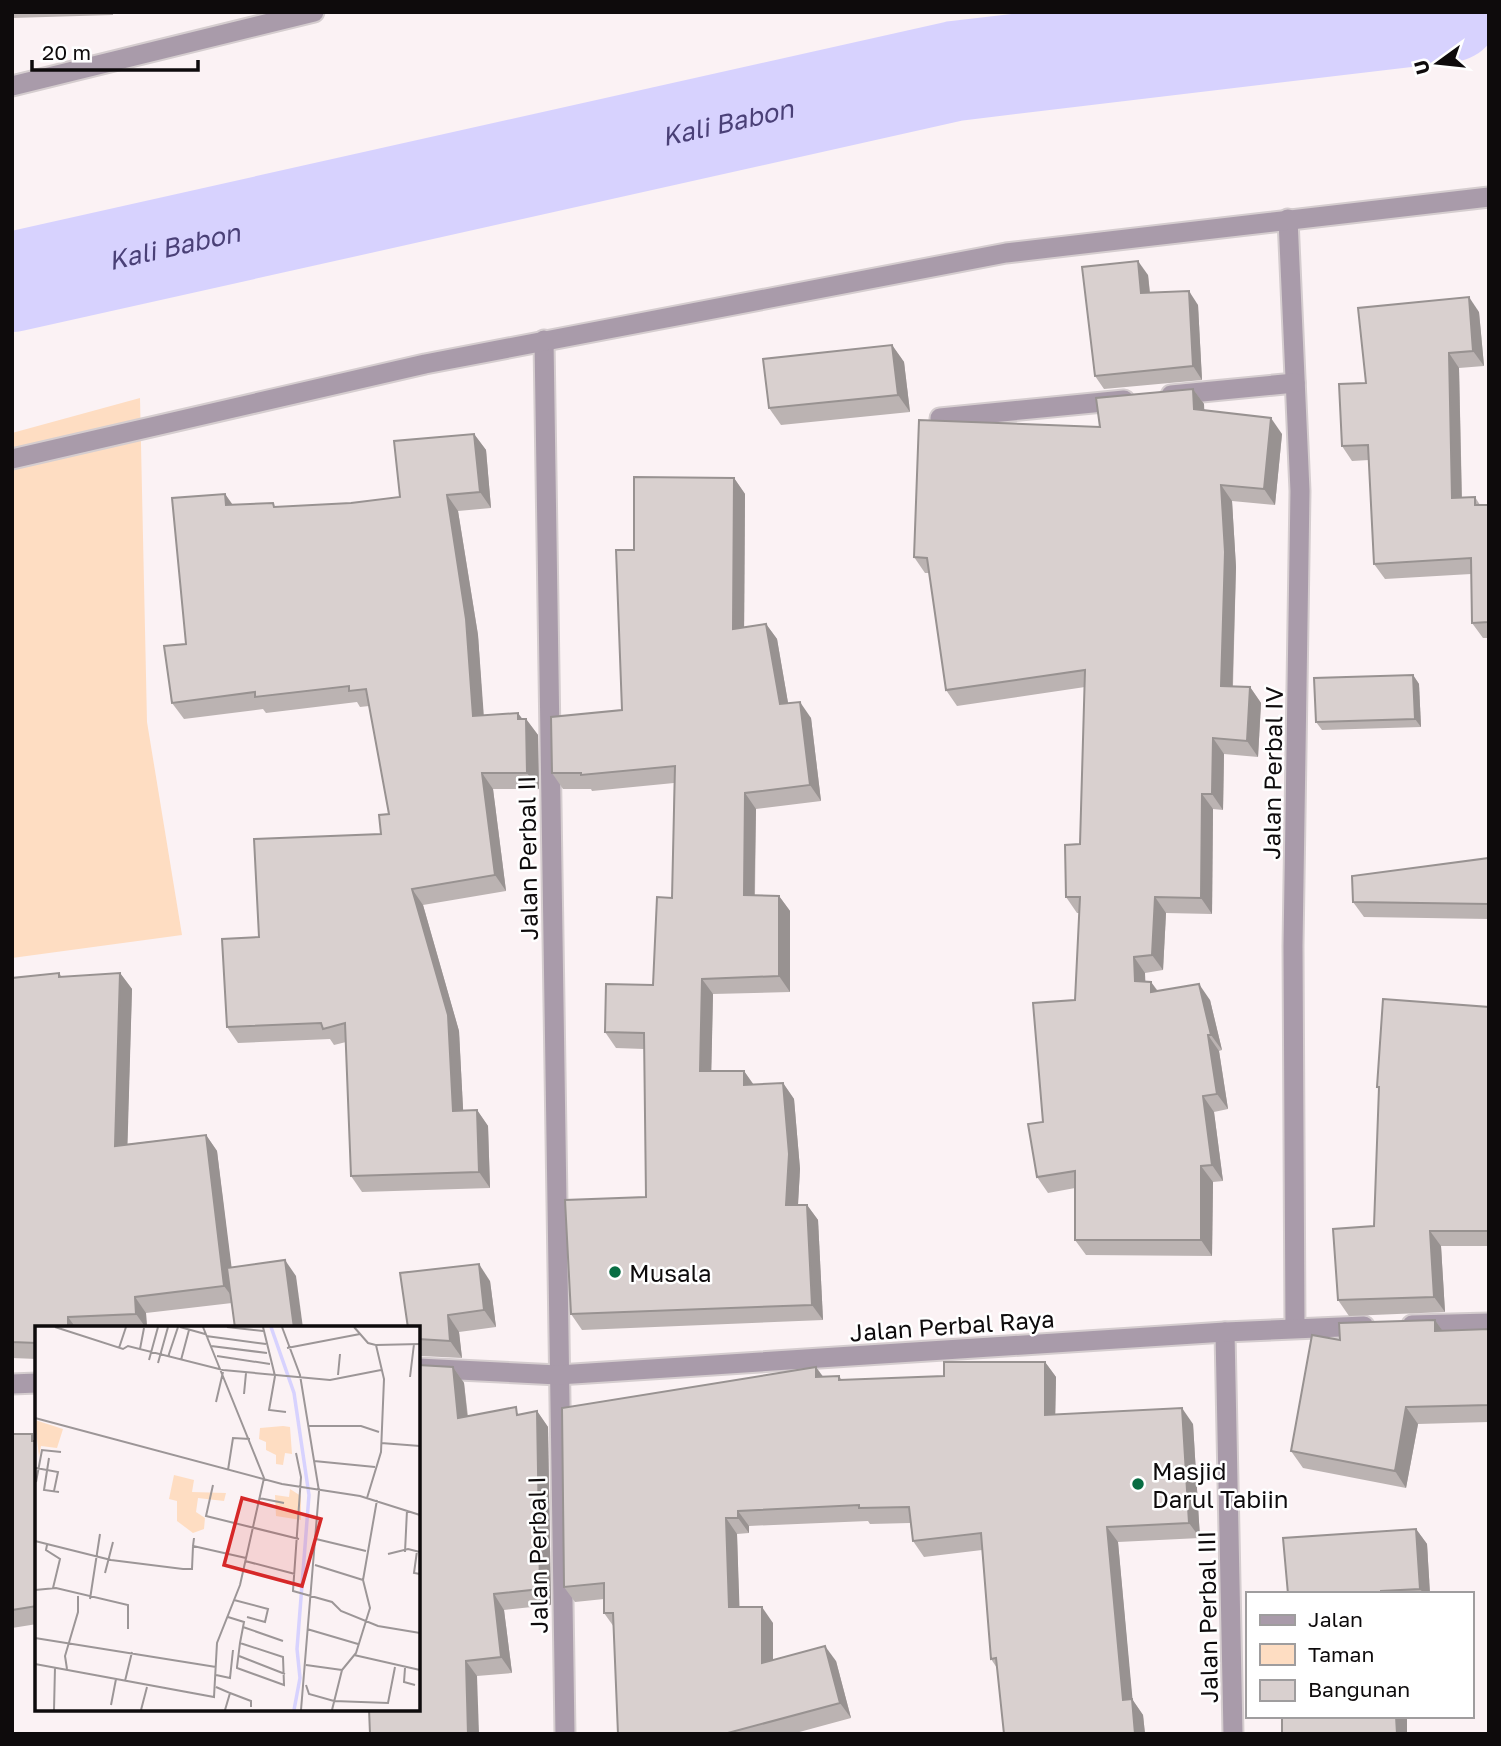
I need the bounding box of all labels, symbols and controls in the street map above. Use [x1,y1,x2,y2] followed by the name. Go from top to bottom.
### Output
[32,28,198,72] scale bar
[1403,28,1473,98] north arrow
[42,39,91,65] text: 20 m
[1408,58,1434,77] text: U
[659,92,797,152] water label: Kali Babon
[105,216,244,276] water label: Kali Babon
[1256,686,1288,860] street label: Jalan Perbal IV
[511,775,543,941] street label: Jalan Perbal II
[629,1258,712,1287] place label: Musala
[607,1264,623,1280] marker: Musala
[849,1303,1055,1347] street label: Jalan Perbal Raya
[35,1326,420,1711] inset map
[1152,1456,1289,1513] place label: Masjid Darul Tabiin
[521,1476,553,1634] street label: Jalan Perbal I
[1130,1476,1146,1492] marker: Masjid Darul Tabiin
[1191,1531,1223,1703] street label: Jalan Perbal III
[1246,1592,1473,1718] legend
[1308,1606,1363,1632] text: Jalan
[1308,1641,1374,1667] text: Taman
[1308,1676,1410,1702] text: Bangunan

